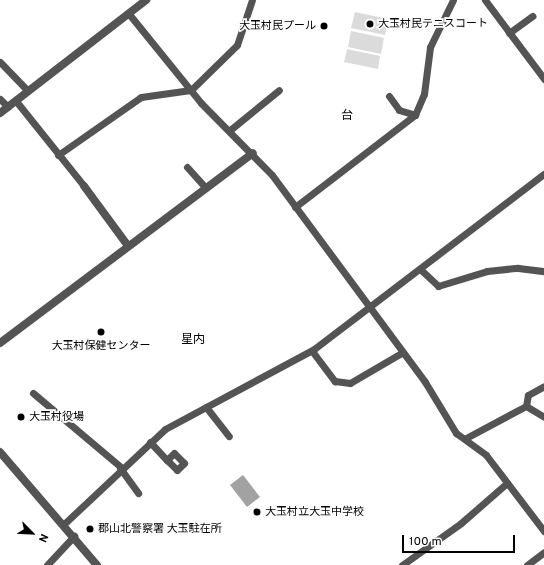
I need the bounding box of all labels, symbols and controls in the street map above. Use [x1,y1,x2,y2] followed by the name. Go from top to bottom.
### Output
[378,17,488,31] place label: 大玉村民テニスコート
[239,19,316,33] place label: 大玉村民プール
[365,19,375,29] marker: 大玉村民テニスコート
[319,21,329,31] marker: 大玉村民プール
[341,110,353,124] district label: 台
[95,326,107,338] marker: 大玉村保健センター
[181,334,205,348] district label: 星内
[52,339,150,353] place label: 大玉村保健センター
[29,410,84,424] place label: 大玉村役場
[16,412,26,422] marker: 大玉村役場
[265,505,364,519] place label: 大玉村立大玉中学校
[252,507,262,517] marker: 大玉村立大玉中学校
[12,513,52,553] north arrow
[98,522,222,536] place label: 郡山北警察署 大玉駐在所
[85,524,95,534] marker: 郡山北警察署 大玉駐在所
[404,527,517,553] scale bar
[35,531,51,544] text: N
[409,534,442,550] text: 100 m

